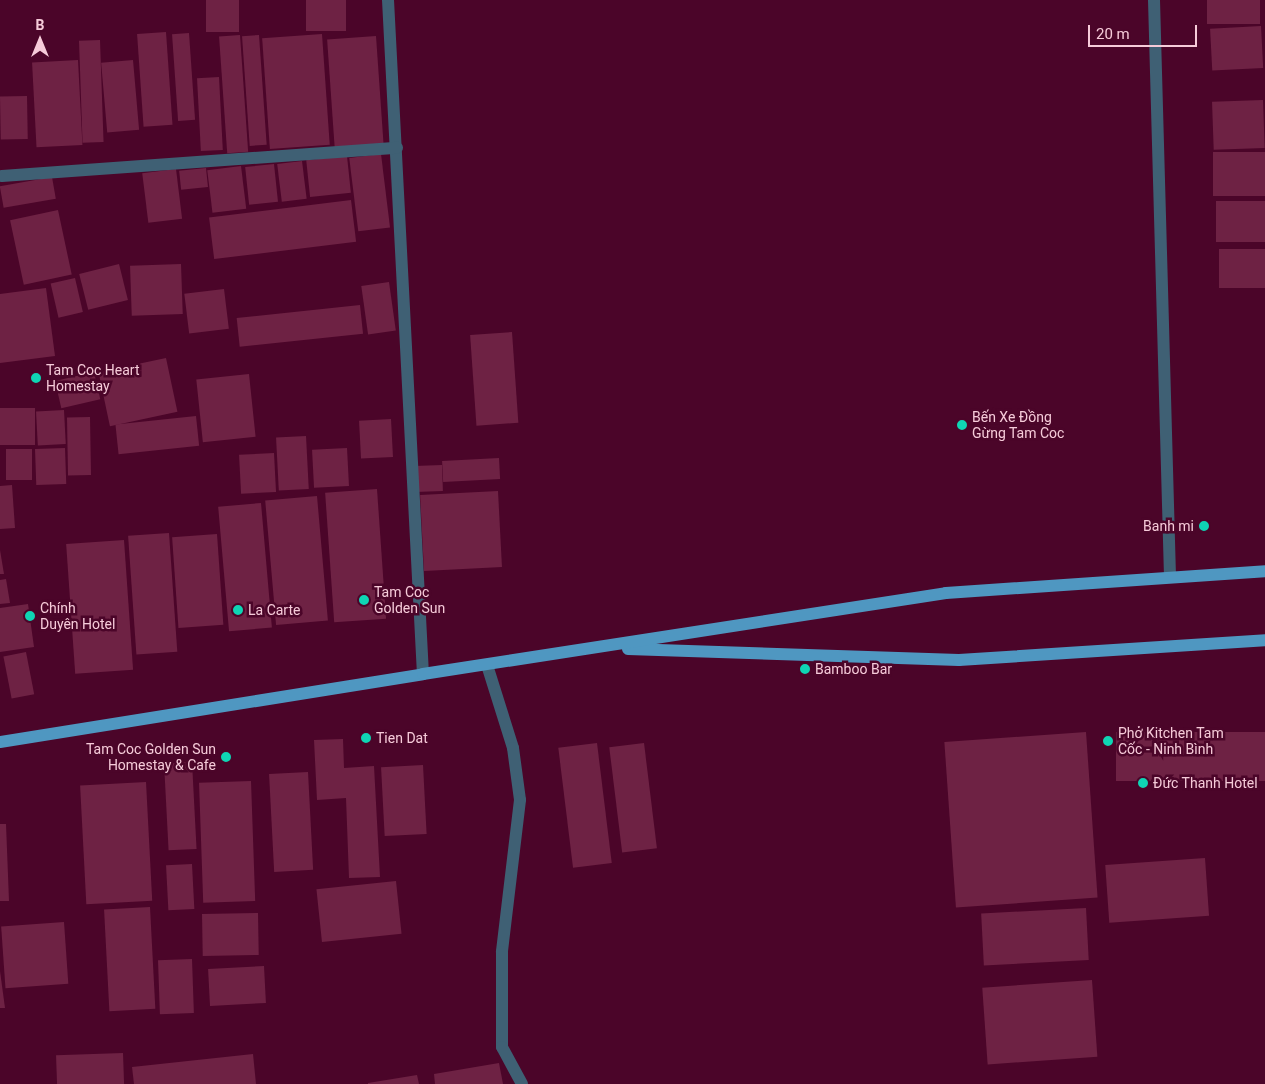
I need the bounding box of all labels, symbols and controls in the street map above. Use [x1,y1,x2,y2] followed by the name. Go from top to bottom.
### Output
[15,15,65,65] north arrow
[1090,15,1199,47] scale bar
[36,17,44,33] text: B
[1096,25,1130,43] text: 20 m
[46,362,140,394] place label: Tam Coc Heart Homestay
[30,372,42,384] marker: Tam Coc Heart Homestay
[972,409,1065,442] place label: Bến Xe Đồng Gừng Tam Coc
[956,419,968,431] marker: Bến Xe Đồng Gừng Tam Coc
[1143,518,1194,534] place label: Banh mi
[1198,520,1210,532] marker: Banh mi
[374,584,445,616] place label: Tam Coc Golden Sun
[358,594,370,606] marker: Tam Coc Golden Sun
[40,600,115,632] place label: Chính Duyên Hotel
[248,602,300,618] place label: La Carte
[232,604,244,616] marker: La Carte
[24,610,36,622] marker: Chính Duyên Hotel
[815,661,892,677] place label: Bamboo Bar
[799,663,811,675] marker: Bamboo Bar
[1118,725,1224,758] place label: Phở Kitchen Tam Cốc - Ninh Bình
[376,730,428,746] place label: Tien Dat
[360,732,372,744] marker: Tien Dat
[1102,735,1114,747] marker: Phở Kitchen Tam Cốc - Ninh Bình
[86,741,216,774] place label: Tam Coc Golden Sun Homestay & Cafe
[220,751,232,763] marker: Tam Coc Golden Sun Homestay & Cafe
[1153,775,1258,791] place label: Đức Thanh Hotel
[1137,777,1149,789] marker: Đức Thanh Hotel

